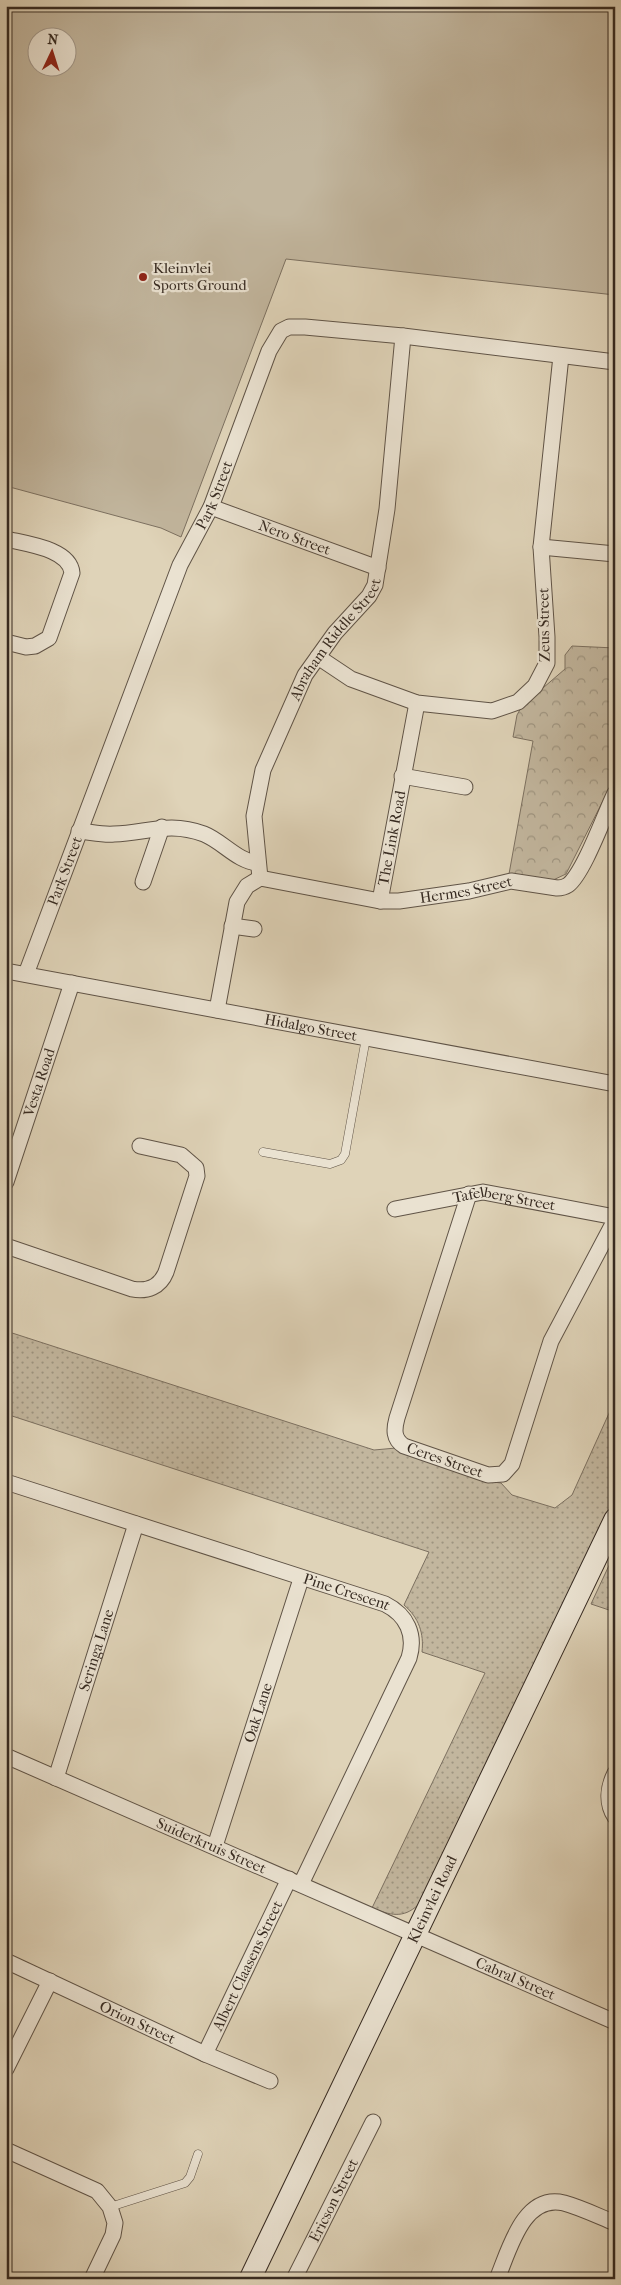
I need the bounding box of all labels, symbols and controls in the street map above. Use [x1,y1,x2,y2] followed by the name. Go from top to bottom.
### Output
[28,28,78,78] north arrow
[47,31,59,48] text: N
[153,259,247,294] place label: Kleinvlei Sports Ground
[137,271,149,283] marker: Kleinvlei Sports Ground
[192,458,237,533] street label: Park Street
[256,516,334,559] street label: Nero Street
[285,577,385,704] street label: Abraham Riddle Street
[534,587,554,662] street label: Zeus Street
[374,788,410,887] street label: The Link Road
[44,833,86,908] street label: Park Street
[418,872,514,907] street label: Hermes Street
[263,1010,359,1045] street label: Hidalgo Street
[19,1045,59,1120] street label: Vesta Road
[451,1183,558,1215] street label: Tafelberg Street
[404,1439,486,1482] street label: Ceres Street
[301,1569,394,1615] street label: Pine Crescent
[75,1606,118,1693] street label: Seringa Lane
[240,1680,276,1745] street label: Oak Lane
[154,1814,270,1878] street label: Suiderkruis Street
[404,1852,461,1946] street label: Kleinvlei Road
[208,1897,287,2035] street label: Albert Claasens Street
[473,1953,559,2004] street label: Cabral Street
[97,1997,179,2048] street label: Orion Street
[305,2155,362,2245] street label: Ericson Street

